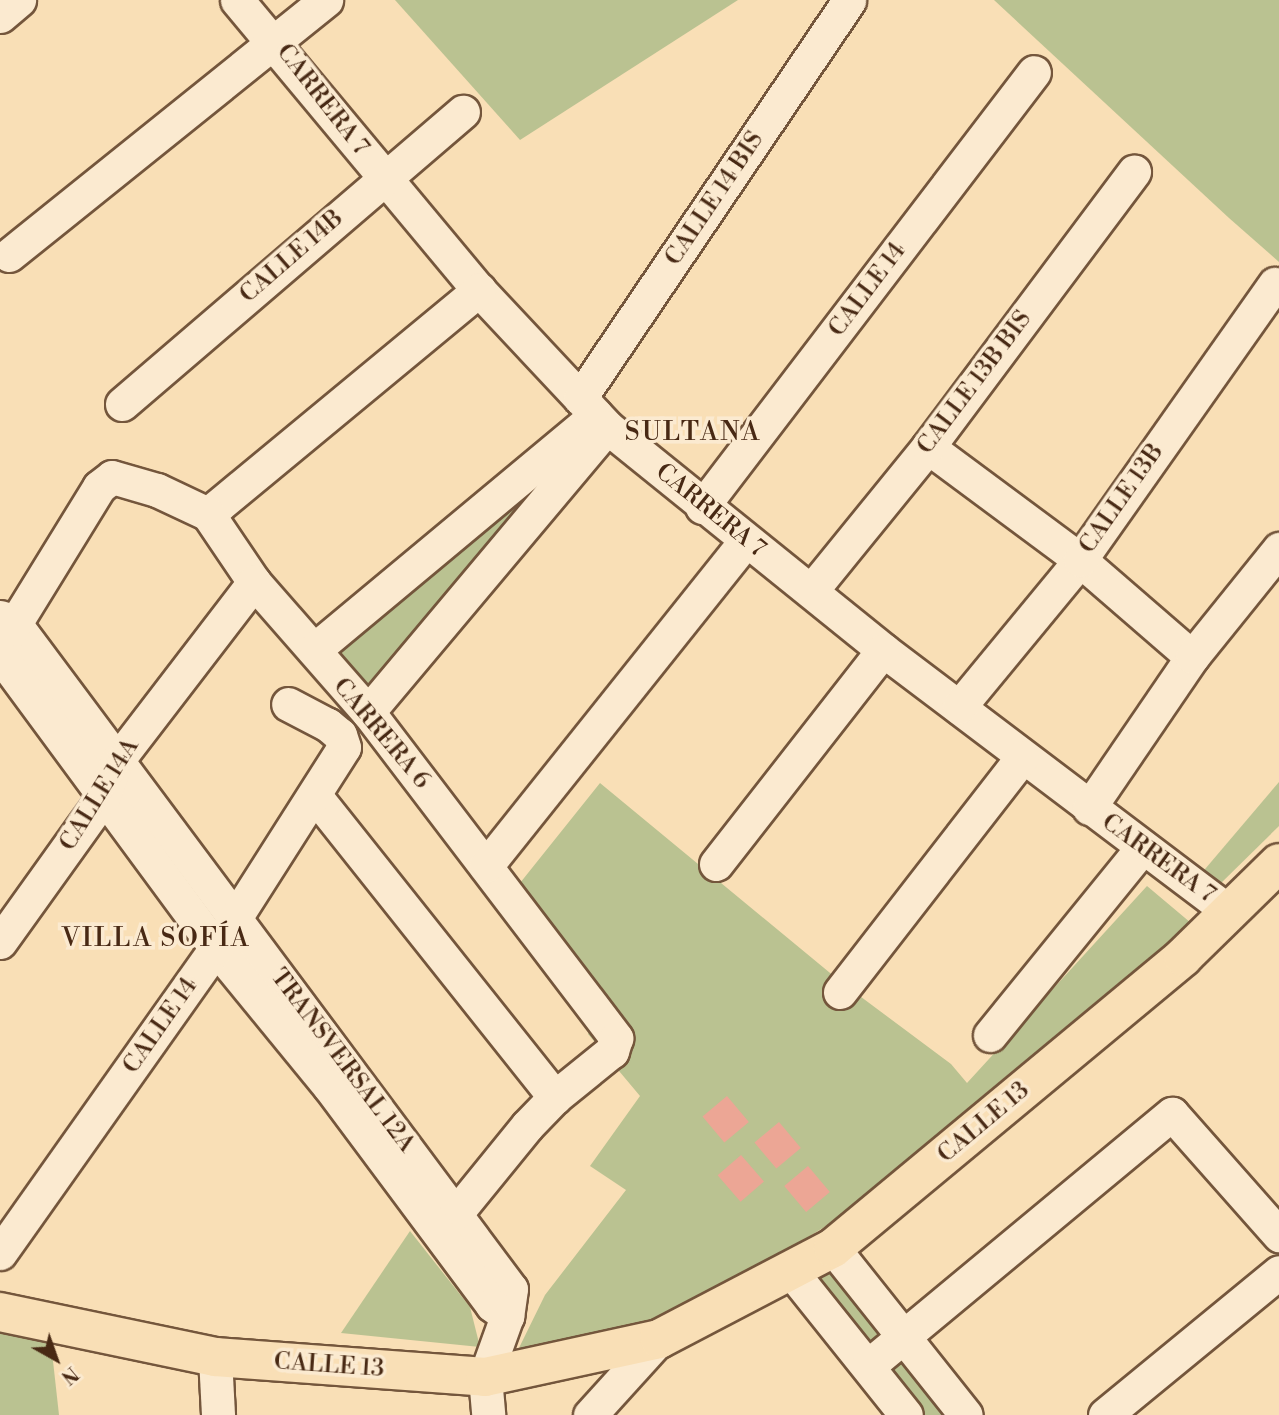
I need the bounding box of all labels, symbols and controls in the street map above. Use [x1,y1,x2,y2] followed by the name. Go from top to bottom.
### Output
[270,39,374,161] street label: CARRERA 7
[660,127,770,271] street label: CALLE 14 BIS
[234,204,350,310] street label: CALLE 14B
[823,237,913,343] street label: CALLE 14
[912,306,1038,460] street label: CALLE 13B BIS
[626,417,760,449] district label: SULTANA
[1074,439,1170,559] street label: CALLE 13B
[649,458,771,564] street label: CARRERA 7
[326,673,436,795] street label: CARRERA 6
[54,733,146,857] street label: CALLE 14A
[1096,808,1220,910] street label: CARRERA 7
[63,923,249,955] district label: VILLA SOFÍA
[264,964,420,1158] street label: TRANSVERSAL 12A
[117,972,205,1080] street label: CALLE 14
[932,1076,1036,1170] street label: CALLE 13
[21,1324,91,1394] north arrow
[273,1348,385,1384] street label: CALLE 13
[56,1361,83,1389] text: N

